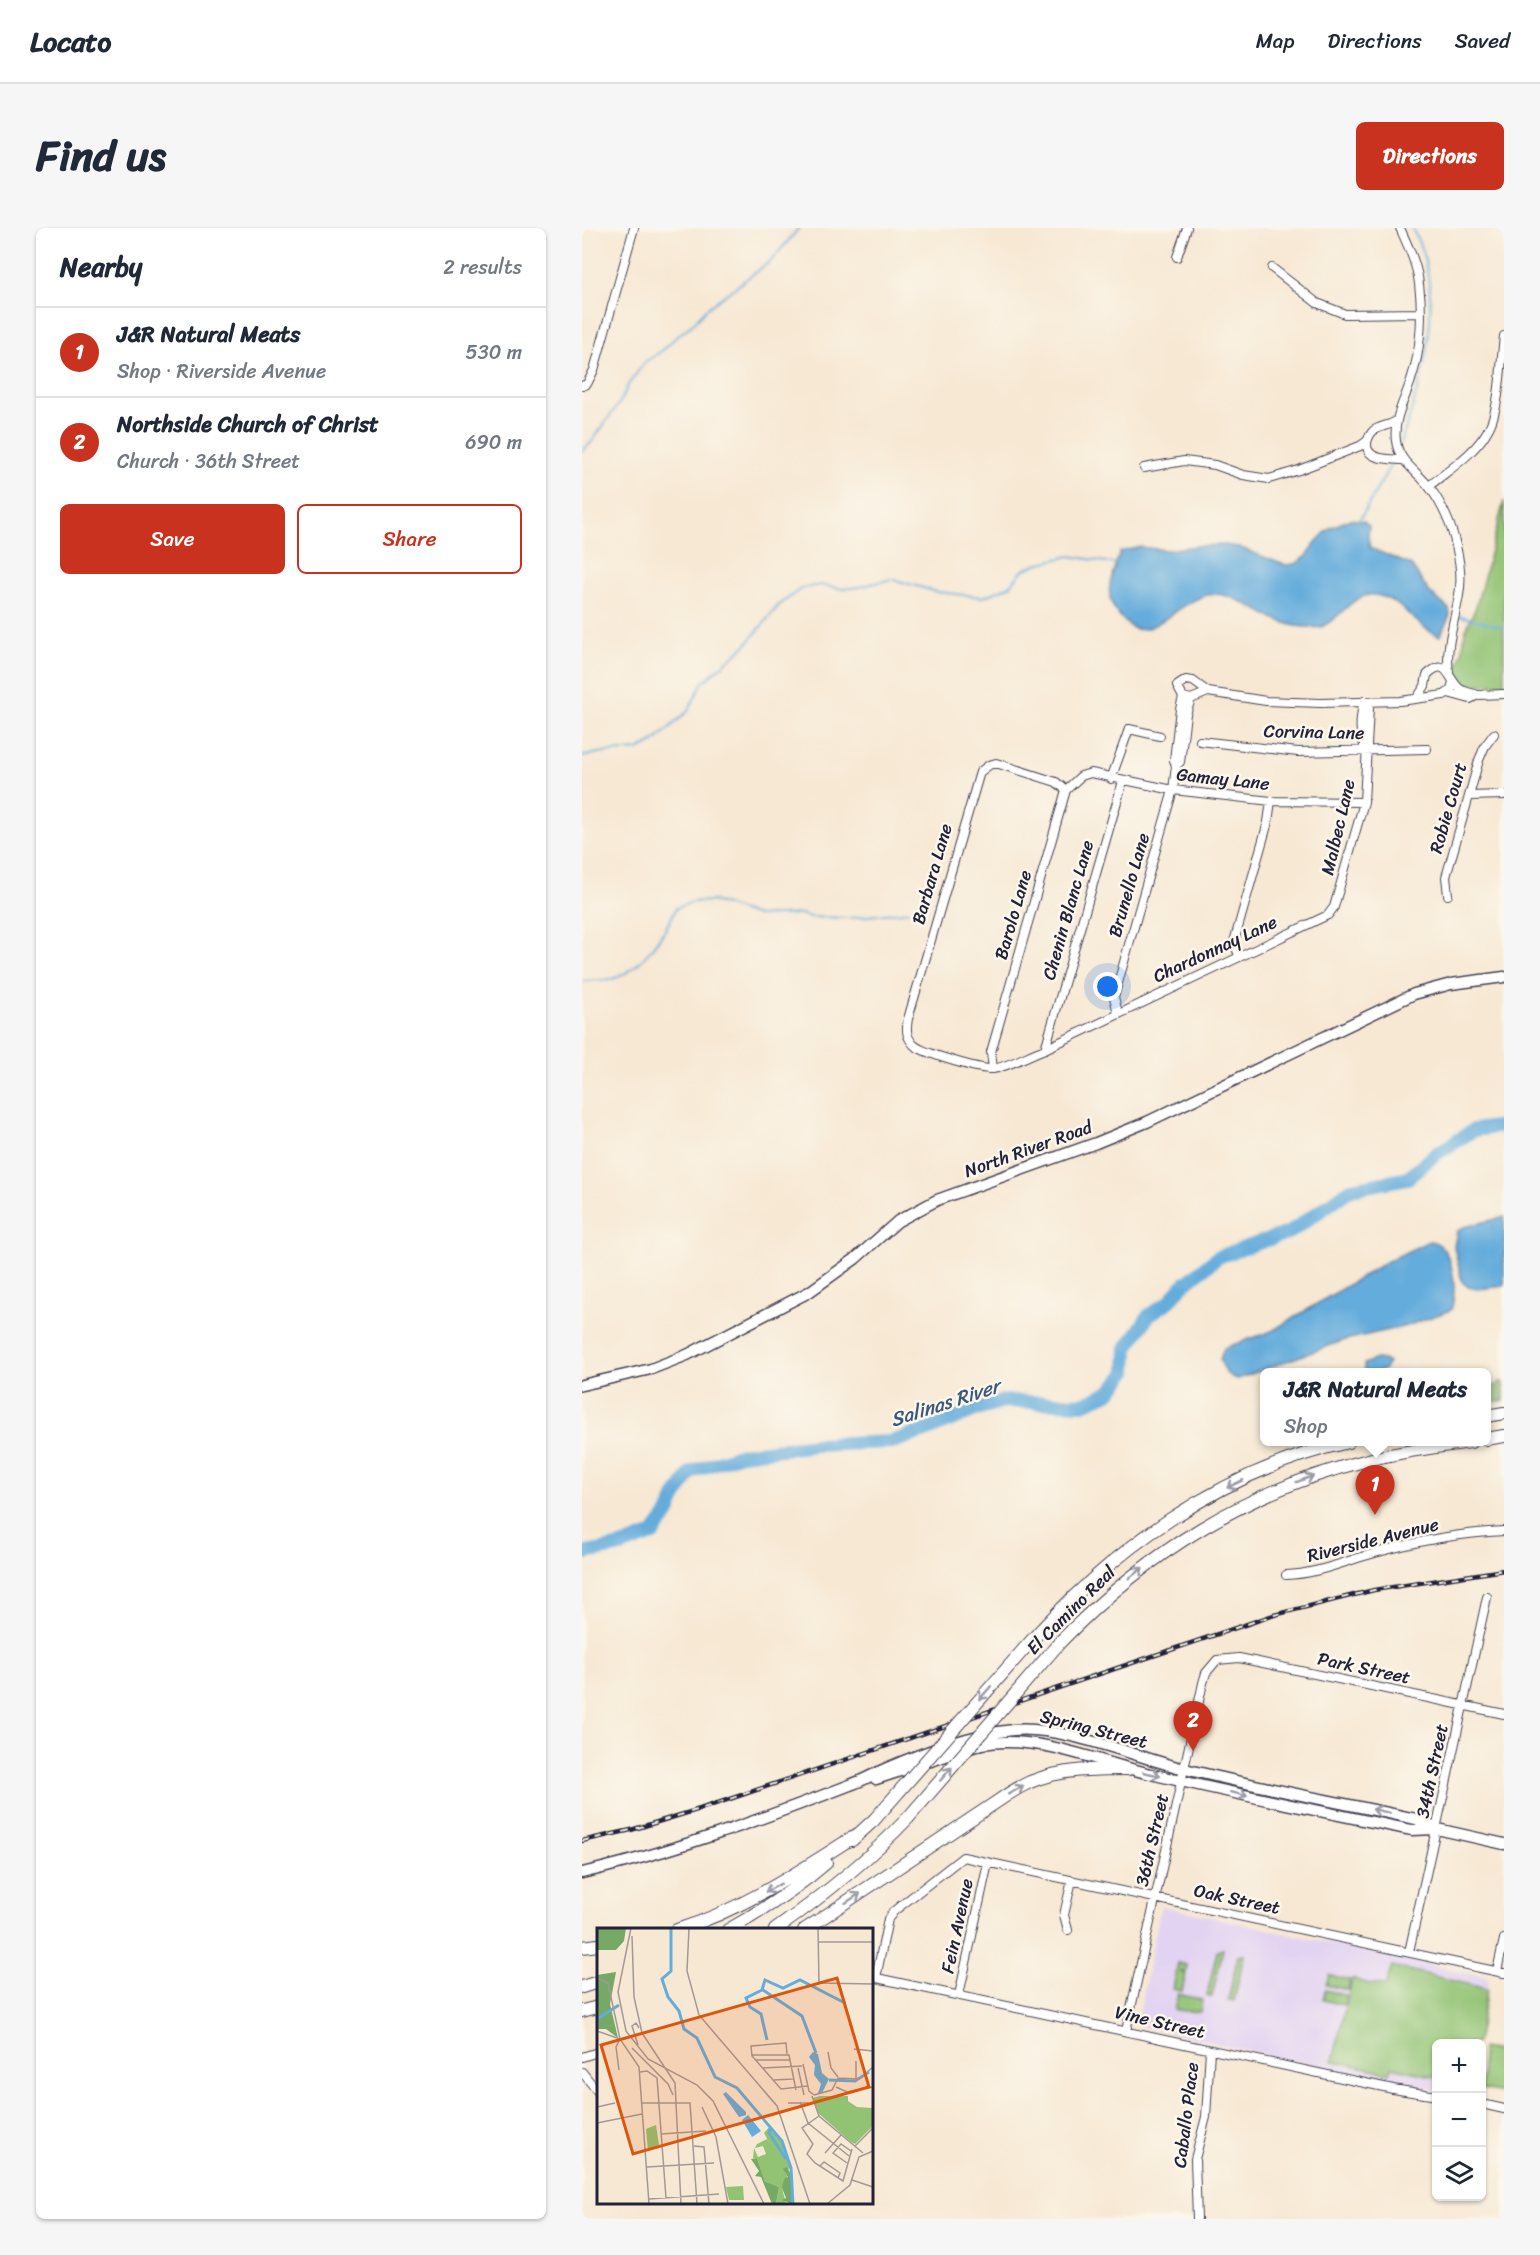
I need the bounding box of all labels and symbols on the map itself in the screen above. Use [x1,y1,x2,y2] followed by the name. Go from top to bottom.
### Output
[1263,715,1365,749] street label: Corvina Lane
[1175,758,1271,800] street label: Gamay Lane
[1420,759,1476,857] street label: Robie Court
[1311,776,1365,878] street label: Malbec Lane
[902,820,962,928] street label: Barbara Lane
[1099,829,1159,941] street label: Brunello Lane
[1033,836,1103,984] street label: Chenin Blanc Lane
[985,866,1041,964] street label: Barolo Lane
[1147,906,1283,992] street label: Chardonnay Lane
[1093,972,1122,1001] your location
[959,1110,1098,1187] street label: North River Road
[886,1368,1008,1437] water label: Salinas River
[1356,1466,1394,1515] pin: 1
[1295,1473,1314,1484] one-way arrow
[1226,1478,1244,1490] one-way arrow
[1304,1508,1442,1572] street label: Riverside Avenue
[1018,1557,1124,1663] street label: El Camino Real
[1127,1567,1143,1580] one-way arrow
[1315,1643,1413,1693] street label: Park Street
[978,1685,992,1700] one-way arrow
[1037,1700,1151,1758] street label: Spring Street
[1174,1702,1212,1751] pin: 2
[1406,1721,1458,1821] street label: 34th Street
[939,1767,953,1782] one-way arrow
[1142,1769,1161,1781] one-way arrow
[1007,1784,1024,1796] one-way arrow
[1228,1789,1248,1800] one-way arrow
[1126,1790,1178,1890] street label: 36th Street
[1372,1805,1391,1817] one-way arrow
[1191,1874,1283,1924] street label: Oak Street
[931,1876,983,1976] street label: Fein Avenue
[765,1882,782,1894] one-way arrow
[844,1891,861,1903] one-way arrow
[597,1928,873,2204] inset map
[1112,1996,1208,2048] street label: Vine Street
[1164,2060,1208,2170] street label: Caballo Place

